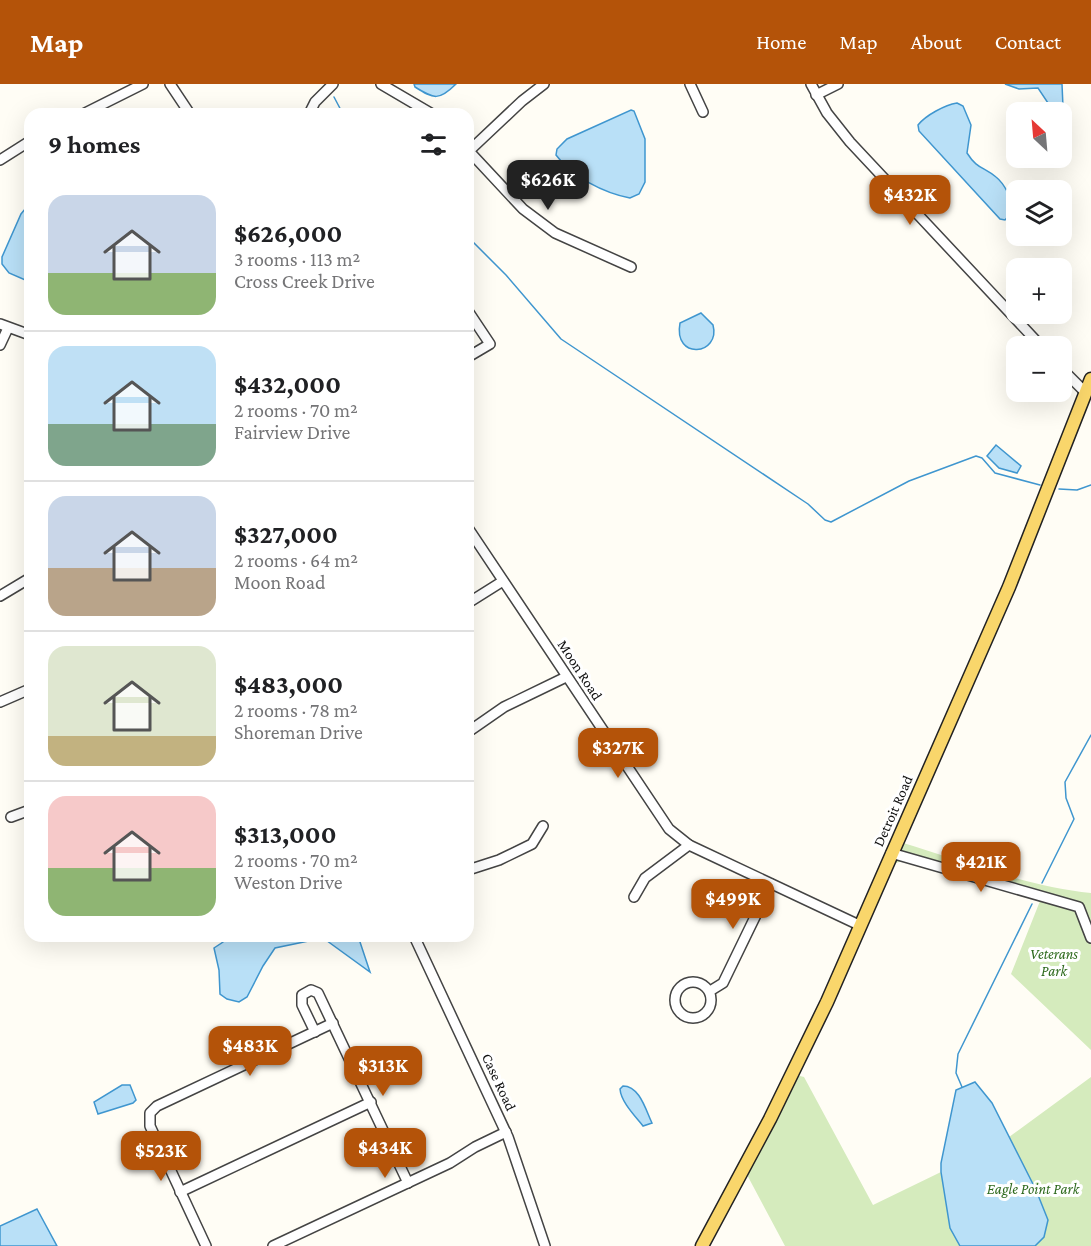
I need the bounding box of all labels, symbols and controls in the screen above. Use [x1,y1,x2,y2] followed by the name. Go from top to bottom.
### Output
[30,27,83,58] text: Map
[756,30,806,54] text: Home
[839,30,878,54] text: Map
[911,30,962,54] text: About
[995,30,1061,54] text: Contact
[1006,102,1072,168] north arrow
[1006,102,1072,402] map controls
[417,128,450,161] icon: filters
[48,130,140,159] text: 9 homes
[506,160,590,211] pin: $626K
[521,168,575,190] text: $626K
[868,175,952,226] pin: $432K
[1006,180,1072,246] button: layers
[883,183,937,205] text: $432K
[96,219,168,291] icon: home
[234,219,342,248] text: $626,000
[234,248,360,270] text: 3 rooms · 113 m²
[1006,258,1072,324] button: +
[234,270,375,292] text: Cross Creek Drive
[1006,336,1072,402] button: −
[96,370,168,442] icon: home
[234,370,341,399] text: $432,000
[234,399,358,421] text: 2 rooms · 70 m²
[234,421,350,443] text: Fairview Drive
[96,520,168,592] icon: home
[234,520,338,549] text: $327,000
[234,549,358,571] text: 2 rooms · 64 m²
[234,571,325,593] text: Moon Road
[555,637,605,703] street label: Moon Road
[96,670,168,742] icon: home
[234,670,343,699] text: $483,000
[234,699,358,721] text: 2 rooms · 78 m²
[234,721,363,743] text: Shoreman Drive
[576,728,660,779] pin: $327K
[592,736,644,758] text: $327K
[870,773,916,849] street label: Detroit Road
[96,820,168,892] icon: home
[234,820,336,849] text: $313,000
[939,842,1023,893] pin: $421K
[234,849,358,871] text: 2 rooms · 70 m²
[955,850,1007,872] text: $421K
[234,871,343,893] text: Weston Drive
[691,879,775,930] pin: $499K
[705,887,761,909] text: $499K
[1030,946,1078,979] park label: Veterans Park
[208,1026,292,1077] pin: $483K
[223,1034,277,1056] text: $483K
[341,1046,425,1097] pin: $313K
[479,1051,519,1113] street label: Case Road
[358,1054,408,1076] text: $313K
[343,1128,427,1179] pin: $434K
[119,1131,203,1182] pin: $523K
[358,1136,412,1158] text: $434K
[135,1139,187,1161] text: $523K
[987,1181,1081,1198] park label: Eagle Point Park

